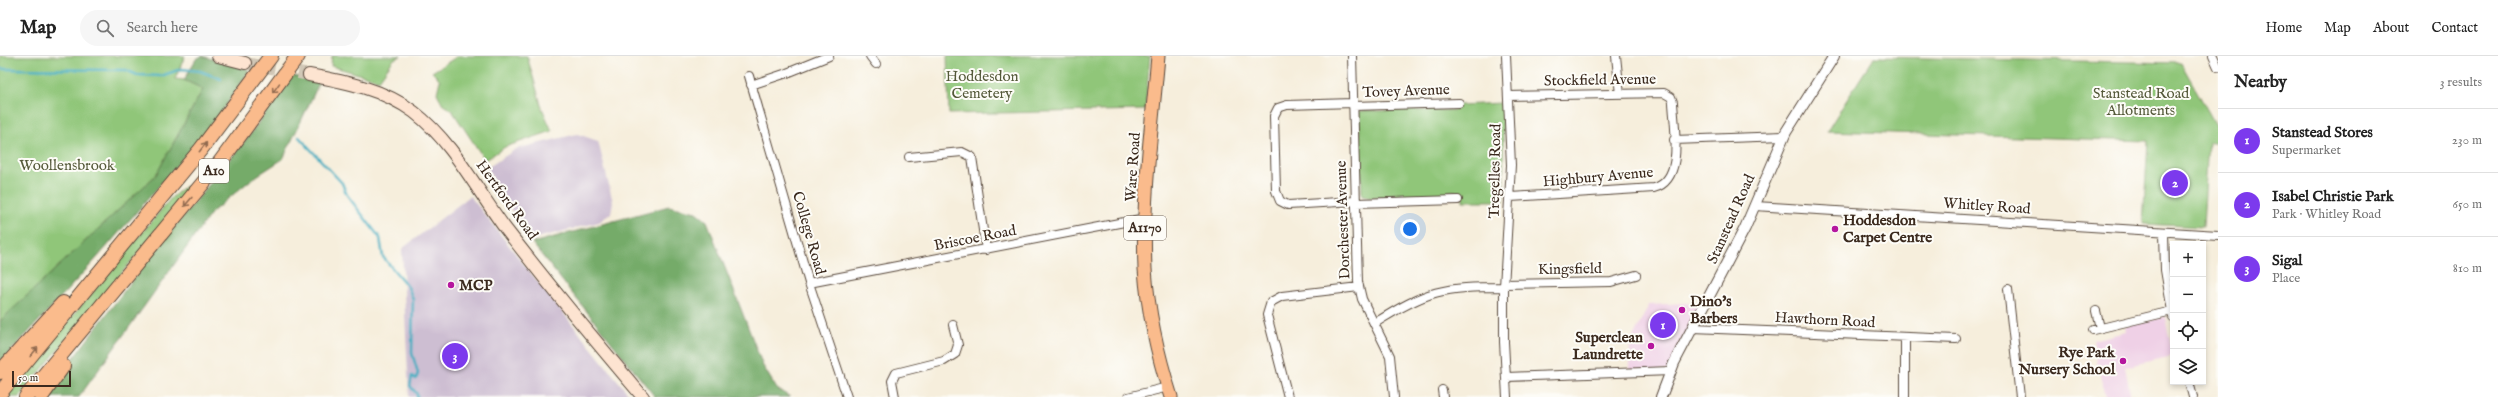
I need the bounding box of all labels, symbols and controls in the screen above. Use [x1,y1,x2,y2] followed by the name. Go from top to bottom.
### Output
[80,10,360,46] search box
[20,16,56,40] text: Map
[94,17,116,39] icon: search
[126,18,198,37] text: Search here
[2266,19,2302,37] text: Home
[2324,19,2351,37] text: Map
[2373,19,2409,37] text: About
[2431,19,2478,37] text: Contact
[946,67,1018,103] park label: Hoddesdon Cemetery
[1544,70,1656,90] street label: Stockfield Avenue
[2234,72,2287,93] text: Nearby
[2440,74,2482,91] text: 3 results
[1362,80,1450,102] street label: Tovey Avenue
[272,82,280,93] one-way arrow
[2093,84,2190,120] park label: Stanstead Road Allotments
[1485,123,1505,219] street label: Tregelles Road
[2272,123,2373,142] text: Stanstead Stores
[1121,131,1145,202] street label: Ware Road
[2245,132,2249,149] text: 1
[2452,132,2482,149] text: 230 m
[199,141,207,152] one-way arrow
[2272,142,2341,159] text: Supermarket
[19,156,116,175] park label: Woollensbrook
[472,156,543,245] street label: Hertford Road
[199,159,229,183] road number: A10
[1331,160,1355,280] street label: Dorchester Avenue
[1542,163,1654,191] street label: Highbury Avenue
[2162,168,2188,198] pin: 2
[1703,170,1760,267] street label: Stanstead Road
[2272,187,2394,206] text: Isabel Christie Park
[788,189,830,278] street label: College Road
[1943,193,2032,219] street label: Whitley Road
[184,196,192,207] one-way arrow
[2244,196,2250,213] text: 2
[2453,196,2482,213] text: 650 m
[2272,206,2381,223] text: Park · Whitley Road
[1843,211,1932,247] place label: Hoddesdon Carpet Centre
[1124,216,1166,240] road number: A1170
[1400,219,1420,239] your location
[932,221,1019,255] street label: Briscoe Road
[1830,224,1840,234] marker: Hoddesdon Carpet Centre
[2170,241,2206,385] map controls
[2170,241,2206,277] button: +
[2272,251,2302,270] text: Sigal
[1538,259,1603,279] street label: Kingsfield
[2245,260,2249,277] text: 3
[2453,260,2482,277] text: 810 m
[2272,270,2300,287] text: Place
[459,276,493,295] place label: MCP
[2170,277,2206,313] button: −
[446,280,456,290] marker: MCP
[1690,292,1738,328] place label: Dino's Barbers
[1677,305,1687,315] marker: Dino's Barbers
[1774,308,1877,332] street label: Hawthorn Road
[1650,310,1676,340] pin: 1
[2170,313,2206,349] button: locate
[1573,328,1643,364] place label: Superclean Laundrette
[442,341,468,371] pin: 3
[1646,341,1656,351] marker: Superclean Laundrette
[2018,343,2116,379] place label: Rye Park Nursery School
[29,347,38,357] one-way arrow
[2170,349,2206,385] button: layers
[2118,356,2128,366] marker: Rye Park Nursery School
[12,369,71,388] scale bar
[18,371,38,385] text: 50 m

